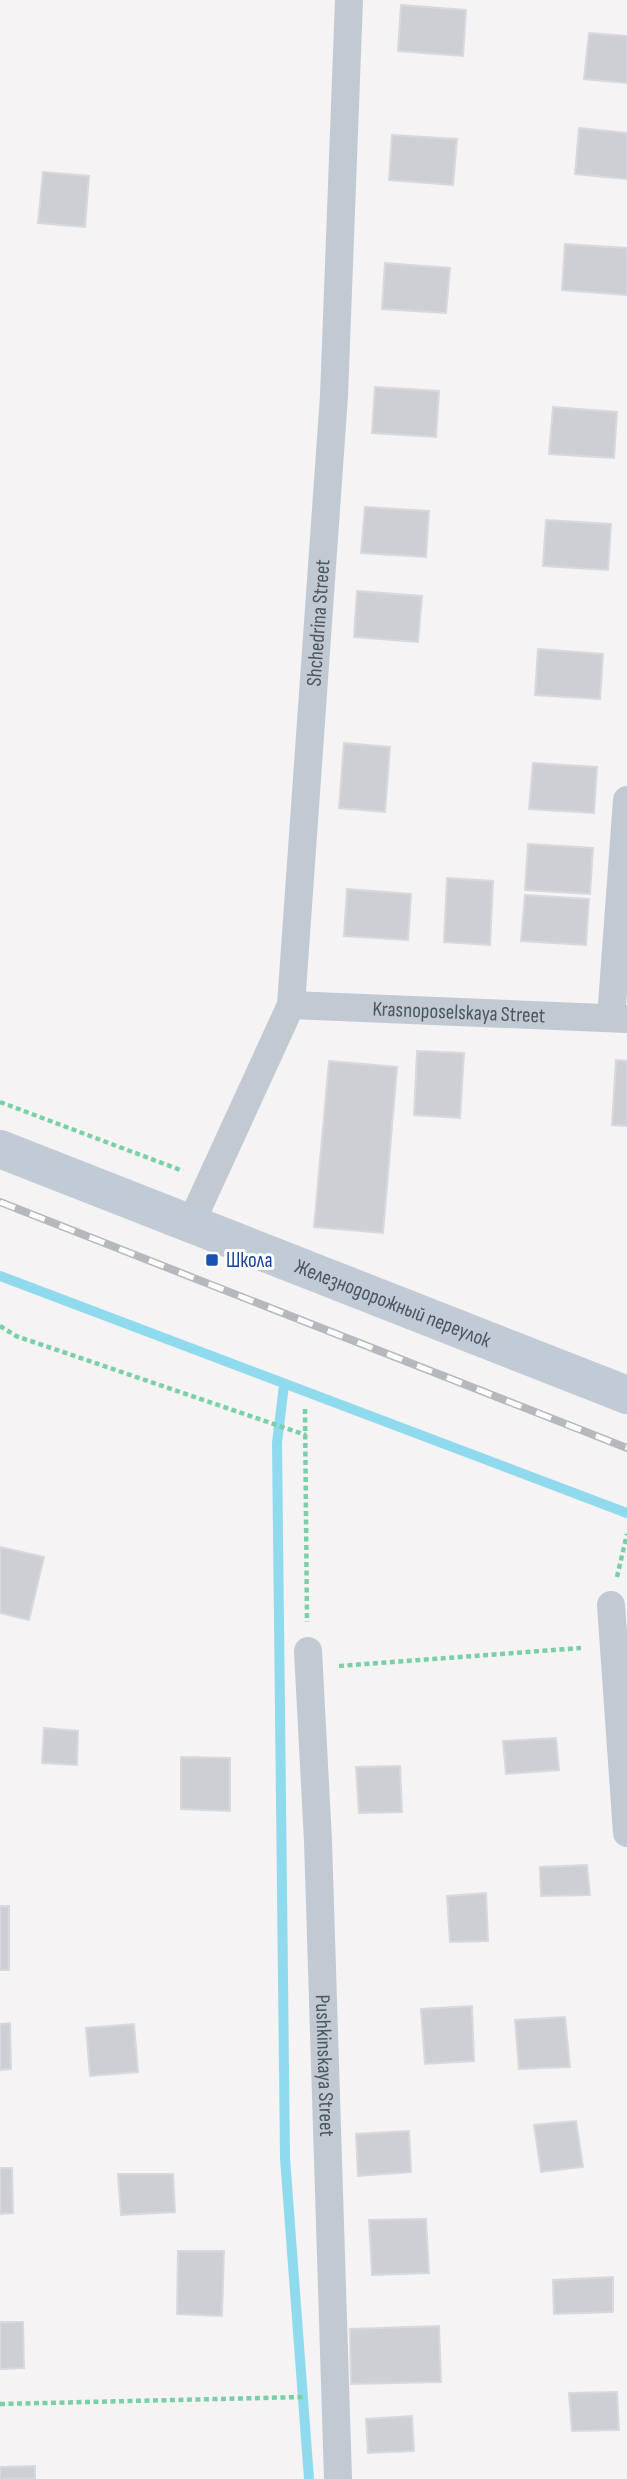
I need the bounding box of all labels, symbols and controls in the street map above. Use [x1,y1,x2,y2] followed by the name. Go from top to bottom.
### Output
[301,558,335,687] street label: Shchedrina Street
[372,996,546,1028] street label: Krasnoposelskaya Street
[226,1248,273,1273] place label: Школа
[204,1252,220,1268] marker: Школа
[291,1253,495,1353] street label: Железнодорожный переулок
[310,1994,340,2137] street label: Pushkinskaya Street

